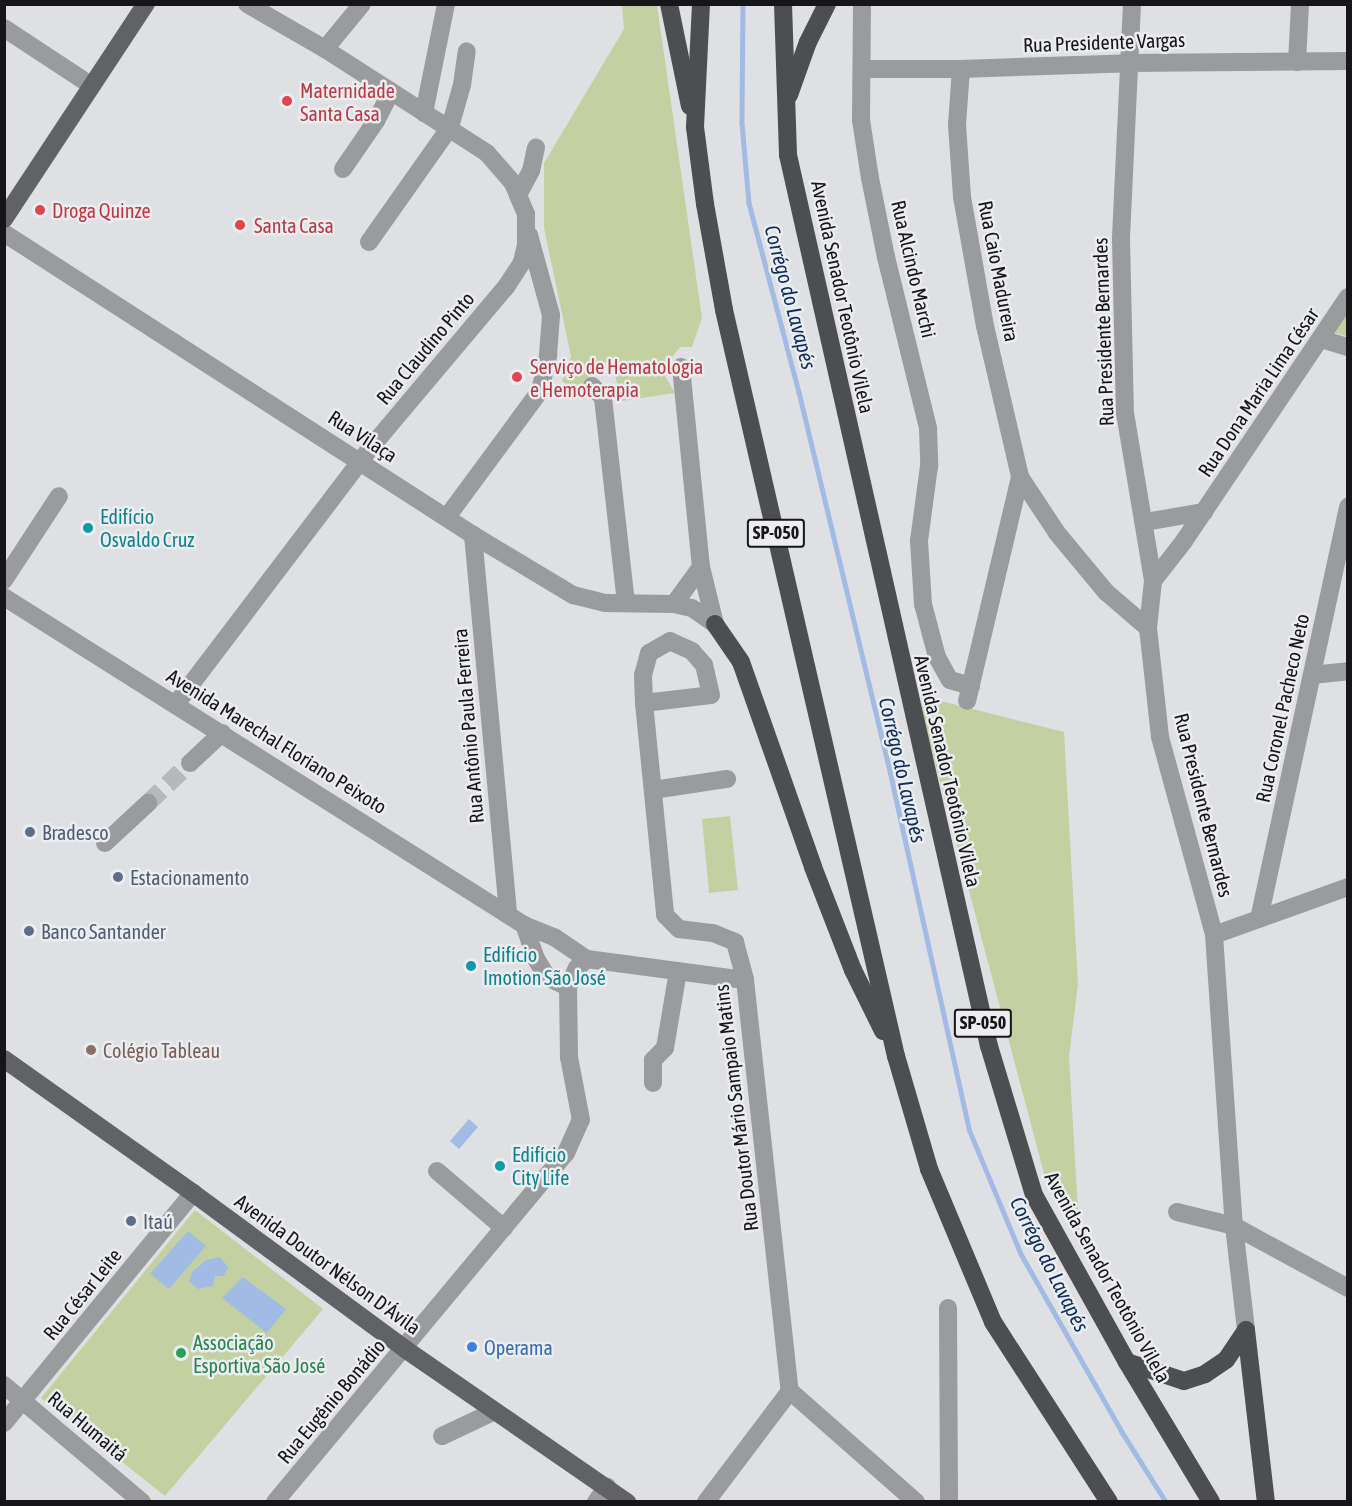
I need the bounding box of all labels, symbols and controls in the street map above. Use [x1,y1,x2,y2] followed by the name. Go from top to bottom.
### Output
[1023,27,1185,57] street label: Rua Presidente Vargas
[300,78,395,125] place label: Maternidade Santa Casa
[278,92,296,110] marker: Maternidade Santa Casa
[807,178,879,416] street label: Avenida Senador Teotônio Vilela
[52,198,150,222] place label: Droga Quinze
[887,198,941,340] street label: Rua Alcindo Marchi
[974,199,1024,343] street label: Rua Caio Madureira
[33,203,47,217] marker: Droga Quinze
[254,213,334,237] place label: Santa Casa
[231,216,249,234] marker: Santa Casa
[760,222,822,372] water label: Corrégo do Lavapés
[1088,237,1118,427] street label: Rua Presidente Bernardes
[371,287,479,409] street label: Rua Claudino Pinto
[1193,303,1323,481] street label: Rua Dona Maria Lima César
[530,354,703,401] place label: Serviço de Hematologia e Hemoterapia
[508,368,526,386] marker: Serviço de Hematologia e Hemoterapia
[324,405,402,467] street label: Rua Vilaça
[100,504,195,551] place label: Edifício Osvaldo Cruz
[746,518,806,548] road number: SP-050
[81,521,95,535] marker: Edifício Osvaldo Cruz
[1250,611,1314,805] street label: Rua Coronel Pacheco Neto
[448,628,488,824] street label: Rua Antônio Paula Ferreira
[910,653,986,889] street label: Avenida Senador Teotônio Vilela
[163,663,391,819] street label: Avenida Marechal Floriano Peixoto
[874,695,932,845] water label: Corrégo do Lavapés
[1170,711,1238,899] street label: Rua Presidente Bernardes
[42,820,109,844] place label: Bradesco
[23,825,37,839] marker: Bradesco
[130,865,249,889] place label: Estacionamento
[111,870,125,884] marker: Estacionamento
[41,919,166,943] place label: Banco Santander
[22,924,36,938] marker: Banco Santander
[483,942,606,989] place label: Edifício Imotion São José
[464,959,478,973] marker: Edifício Imotion São José
[709,983,763,1233] street label: Rua Doutor Mário Sampaio Matins
[953,1008,1013,1038] road number: SP-050
[103,1038,220,1062] place label: Colégio Tableau
[84,1043,98,1057] marker: Colégio Tableau
[512,1142,569,1189] place label: Edifício City Life
[493,1159,507,1173] marker: Edifício City Life
[1040,1167,1176,1387] street label: Avenida Senador Teotônio Vilela
[231,1189,425,1339] street label: Avenida Doutor Nélson D'Ávila
[1005,1192,1095,1336] water label: Corrégo do Lavapés
[143,1209,173,1233] place label: Itaú
[124,1214,138,1228] marker: Itaú
[38,1243,126,1345] street label: Rua César Leite
[193,1330,325,1377] place label: Associação Esportiva São José
[272,1334,390,1468] street label: Rua Eugênio Bonádio
[484,1335,553,1359] place label: Operama
[465,1340,479,1354] marker: Operama
[174,1346,188,1360] marker: Associação Esportiva São José
[43,1386,133,1466] street label: Rua Humaitá

